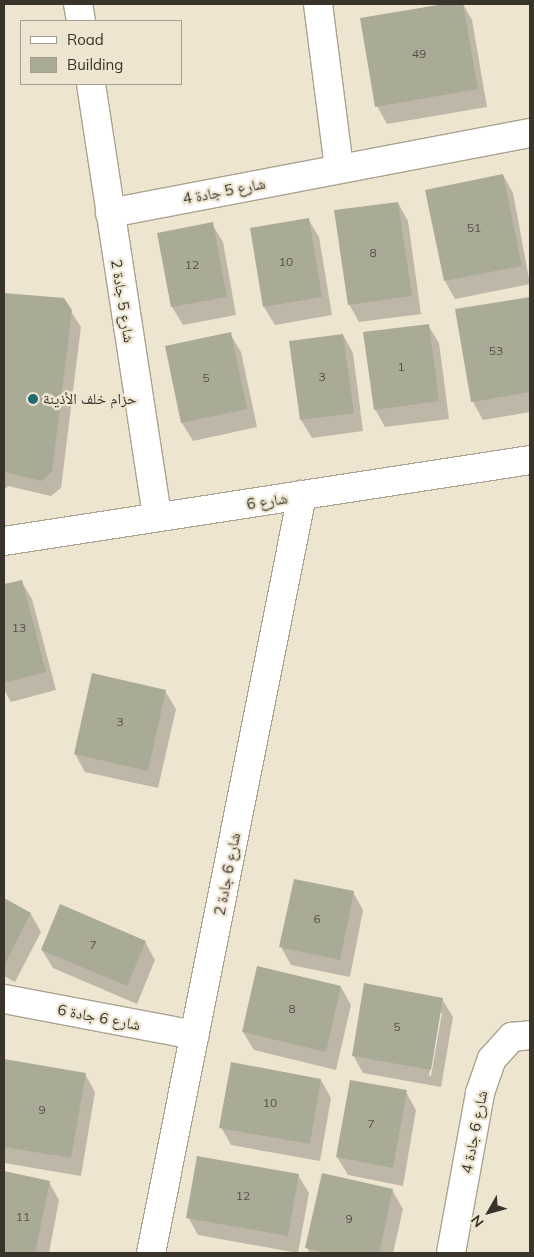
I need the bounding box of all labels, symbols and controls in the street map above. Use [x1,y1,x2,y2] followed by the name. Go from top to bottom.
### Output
[20,20,182,85] legend
[67,30,104,49] text: Road
[412,47,426,61] house number: 49
[67,55,123,74] text: Building
[181,174,267,208] street label: شارع 5 جادة 4
[467,221,481,235] house number: 51
[369,246,377,260] house number: 8
[279,255,293,269] house number: 10
[108,258,138,344] street label: شارع 5 جادة 2
[185,258,199,272] house number: 12
[489,344,503,358] house number: 53
[397,360,405,374] house number: 1
[318,370,326,384] house number: 3
[202,371,210,385] house number: 5
[43,390,137,408] place label: حزام خلف الأذينة
[27,393,39,405] marker: حزام خلف الأذينة
[245,489,289,513] street label: شارع 6
[12,621,26,635] house number: 13
[116,715,124,729] house number: 3
[210,831,244,917] street label: شارع 6 جادة 2
[313,912,321,926] house number: 6
[89,938,97,952] house number: 7
[56,1000,142,1034] street label: شارع 6 جادة 6
[288,1002,296,1016] house number: 8
[393,1020,401,1034] house number: 5
[457,1089,491,1175] street label: شارع 6 جادة 4
[263,1096,277,1110] house number: 10
[38,1103,46,1117] house number: 9
[367,1117,375,1131] house number: 7
[464,1187,514,1237] north arrow
[236,1189,250,1203] house number: 12
[16,1210,30,1224] house number: 11
[345,1212,353,1226] house number: 9
[467,1212,488,1231] text: N

